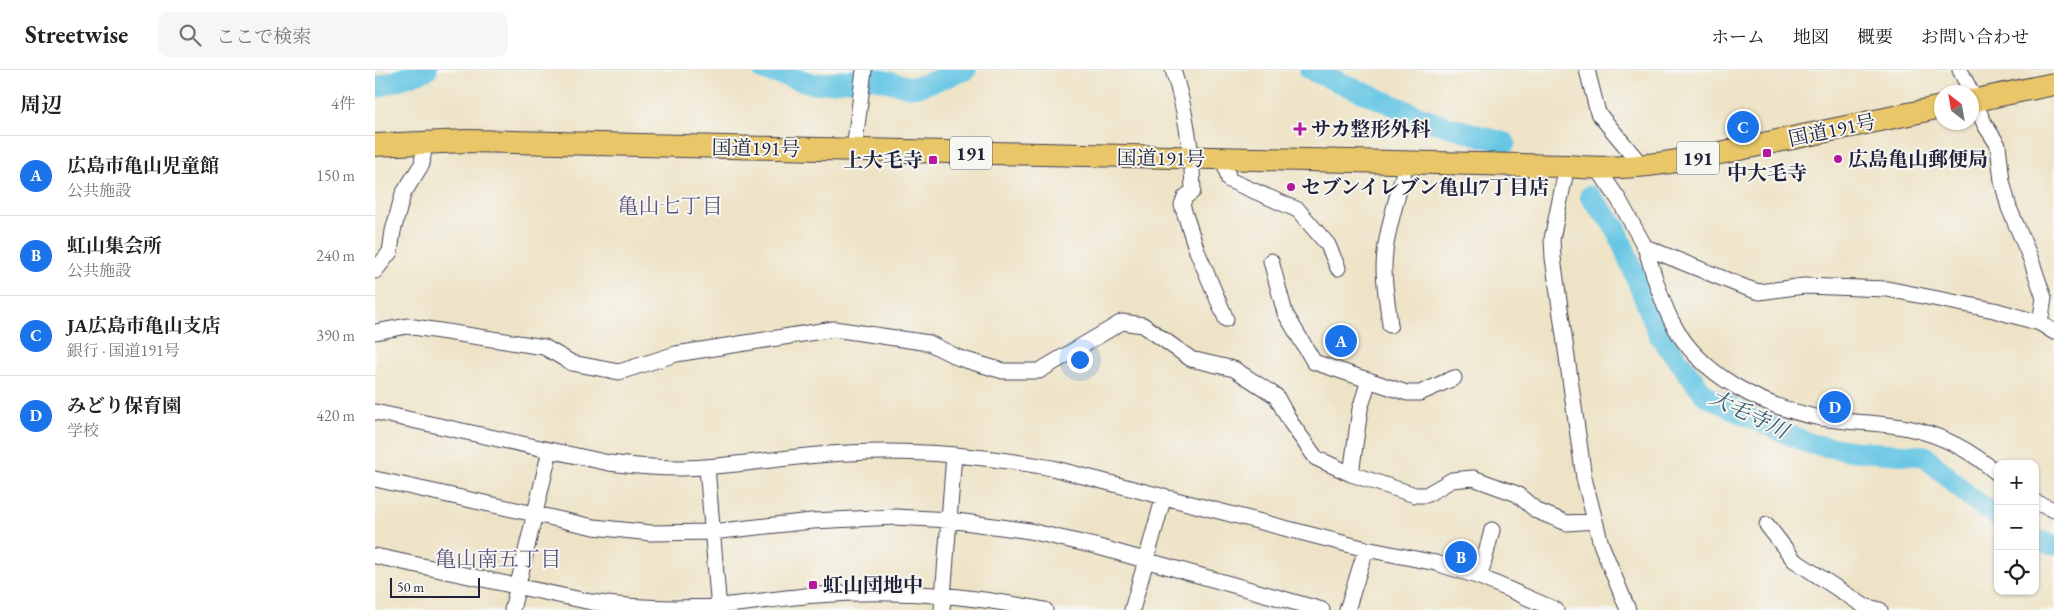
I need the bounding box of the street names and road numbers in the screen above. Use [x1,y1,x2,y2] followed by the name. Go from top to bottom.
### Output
[1786,108,1878,152] street label: 国道191号
[711,134,801,162] street label: 国道191号
[950,136,992,170] road number: 191
[1677,142,1719,175] road number: 191
[1116,144,1206,172] street label: 国道191号

